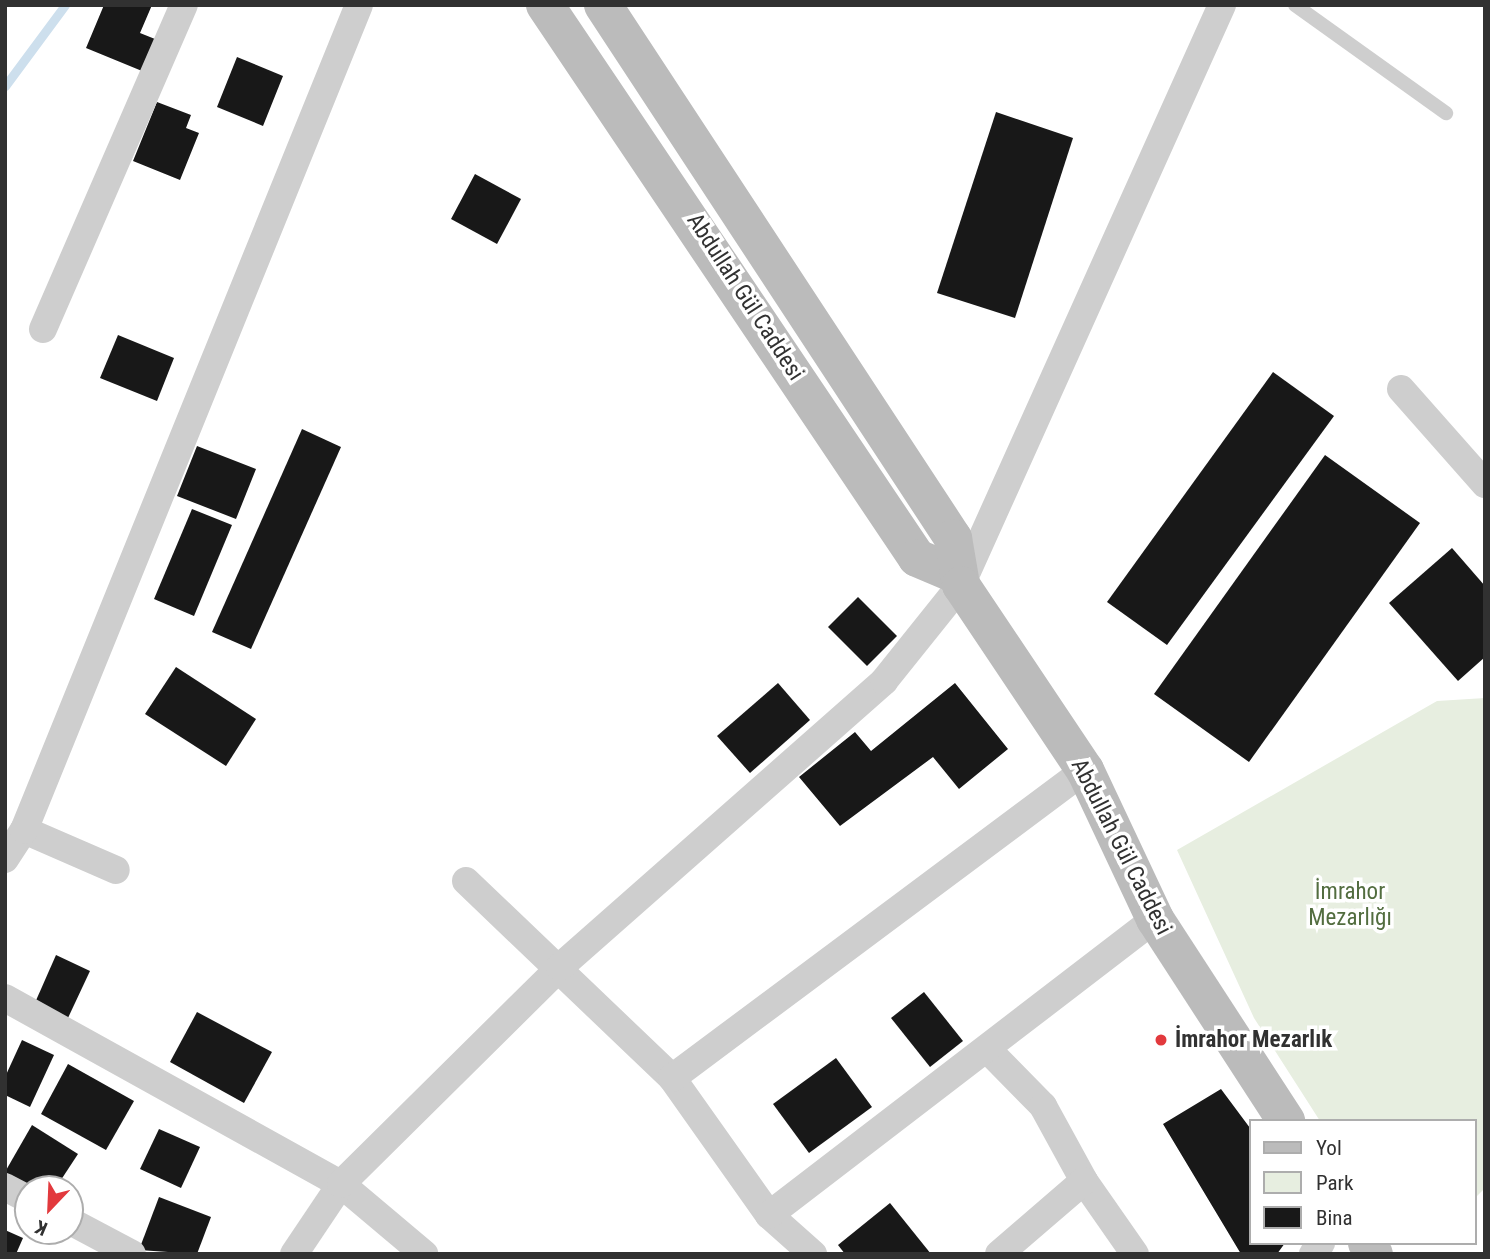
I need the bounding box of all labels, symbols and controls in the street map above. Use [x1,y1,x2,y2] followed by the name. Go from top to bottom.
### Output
[681,208,809,386] street label: Abdullah Gül Caddesi
[1065,754,1177,940] street label: Abdullah Gül Caddesi
[1308,878,1392,932] park label: İmrahor Mezarlığı
[1175,1026,1332,1054] place label: İmrahor Mezarlık
[1153,1032,1169,1048] marker: İmrahor Mezarlık
[1248,1119,1476,1245] legend
[1316,1136,1342,1160] text: Yol
[1316,1171,1353,1195] text: Park
[14,1175,84,1245] north arrow
[1316,1206,1353,1230] text: Bina
[32,1215,51,1241] text: K

